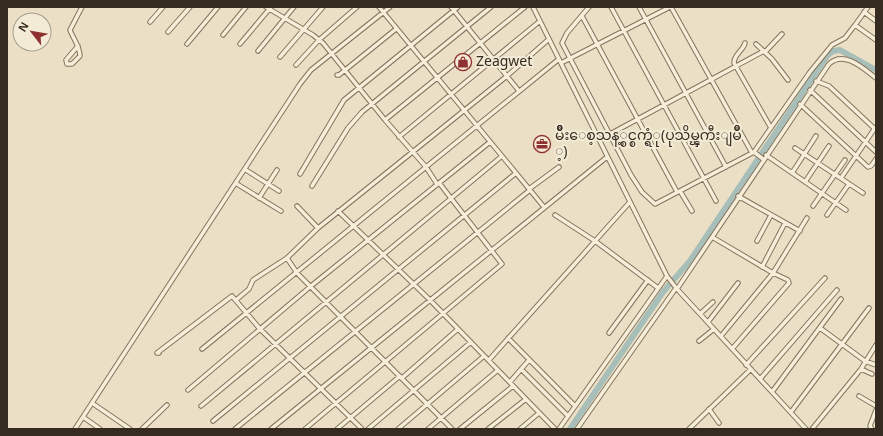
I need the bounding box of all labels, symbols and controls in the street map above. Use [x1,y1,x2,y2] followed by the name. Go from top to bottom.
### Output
[12,12,52,52] north arrow
[12,17,37,37] text: N
[476,47,532,78] place label: Zeagwet
[453,52,473,72] shop icon: Zeagwet
[555,121,742,168] place label: မ်ိဳးေစ့သန့္စင္စက္ရံု(ပုသိမ္ၾကီးျမိဳ ့)
[532,134,552,154] office icon: မ်ိဳးေစ့သန့္စင္စက္ရံု(ပုသိမ္ၾကီးျမိဳ ့)

